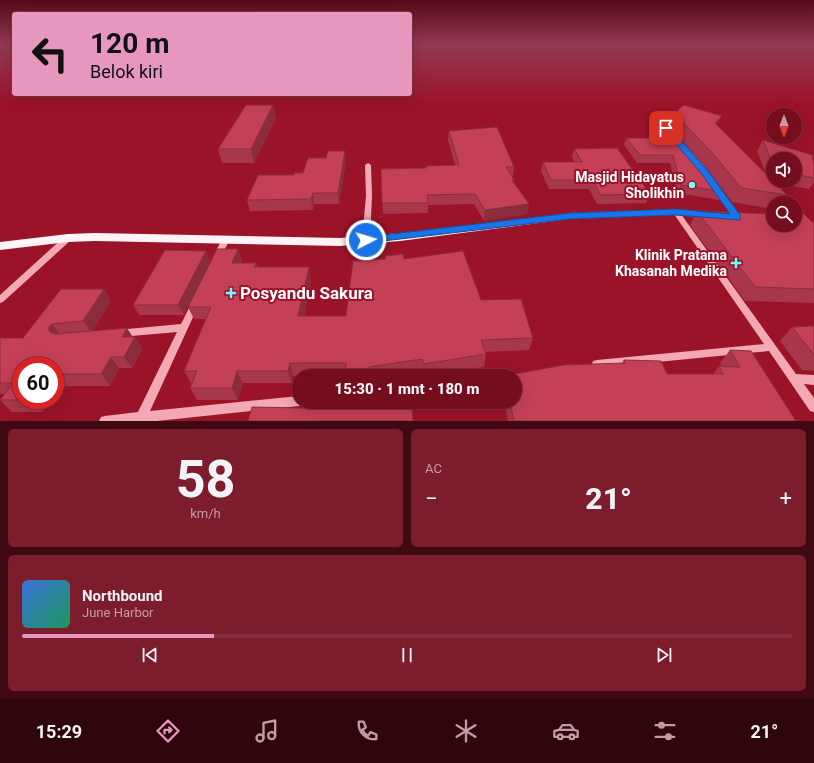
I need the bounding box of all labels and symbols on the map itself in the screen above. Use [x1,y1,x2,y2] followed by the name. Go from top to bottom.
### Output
[766,108,802,144] north arrow
[649,111,683,145] pin
[575,169,684,201] place label: Masjid Hidayatus Sholikhin
[687,180,697,190] marker: Masjid Hidayatus Sholikhin
[345,219,387,261] position arrow
[615,247,728,279] place label: Klinik Pratama Khasanah Medika
[730,257,742,269] marker: Klinik Pratama Khasanah Medika
[240,283,373,303] place label: Posyandu Sakura
[225,287,237,299] marker: Posyandu Sakura
[12,357,64,409] speed limit sign: 60

